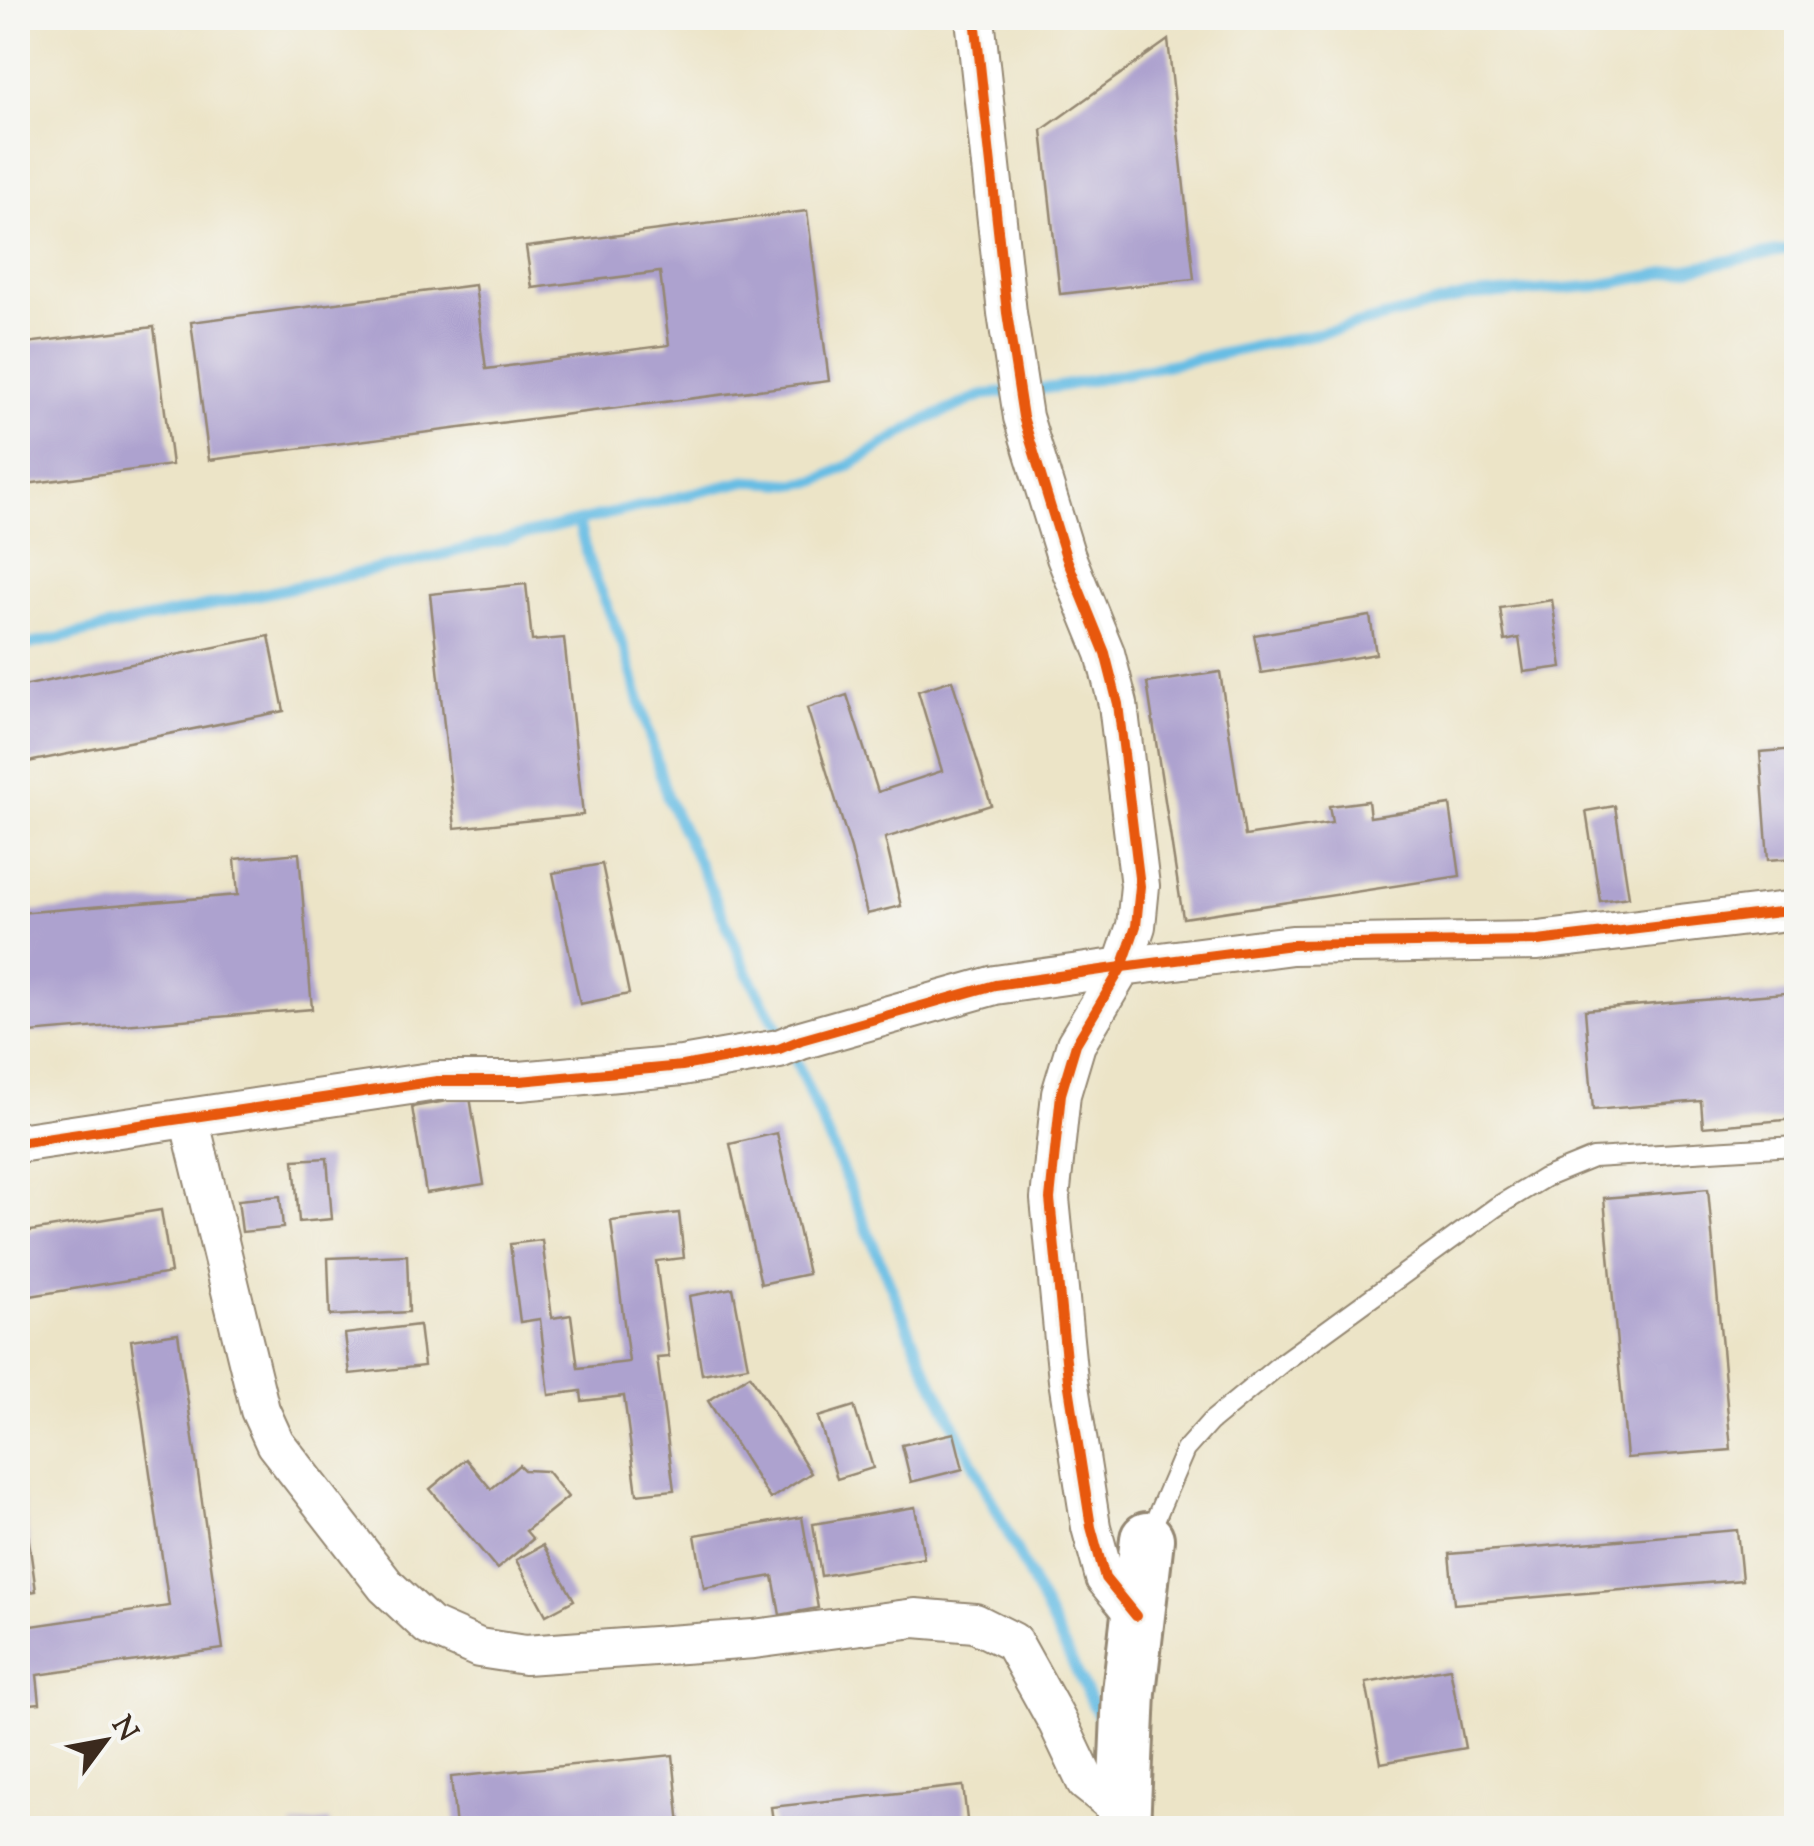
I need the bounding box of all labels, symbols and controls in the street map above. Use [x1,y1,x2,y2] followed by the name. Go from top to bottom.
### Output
[55,1691,155,1791] north arrow
[101,1709,147,1749] text: N

